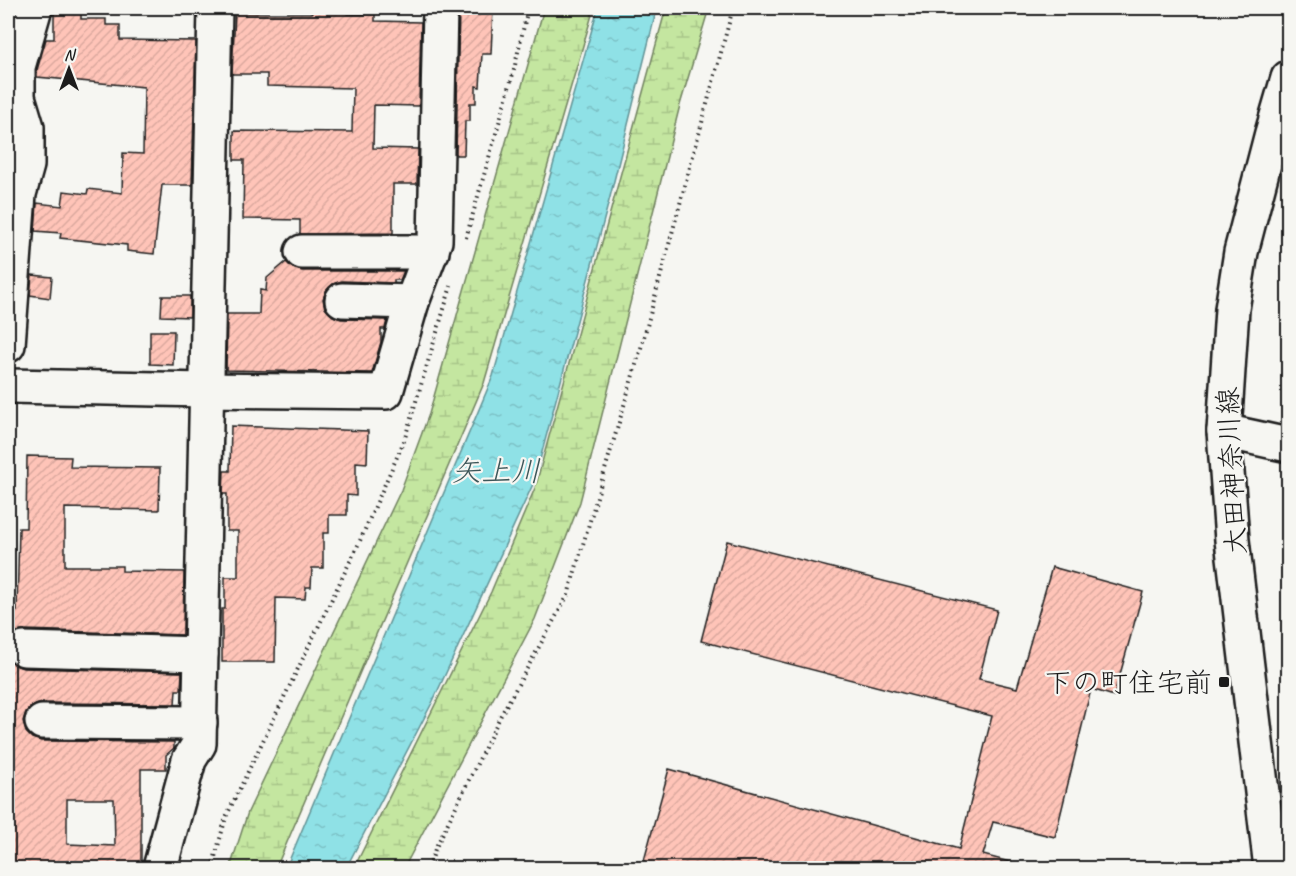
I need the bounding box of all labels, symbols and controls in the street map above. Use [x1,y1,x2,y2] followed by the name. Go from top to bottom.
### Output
[39,39,99,99] north arrow
[64,45,77,65] text: N
[1210,386,1253,556] street label: 大田神奈川線
[451,452,541,490] water label: 矢上川
[1044,665,1212,700] place label: 下の町住宅前
[1217,675,1231,689] marker: 下の町住宅前

